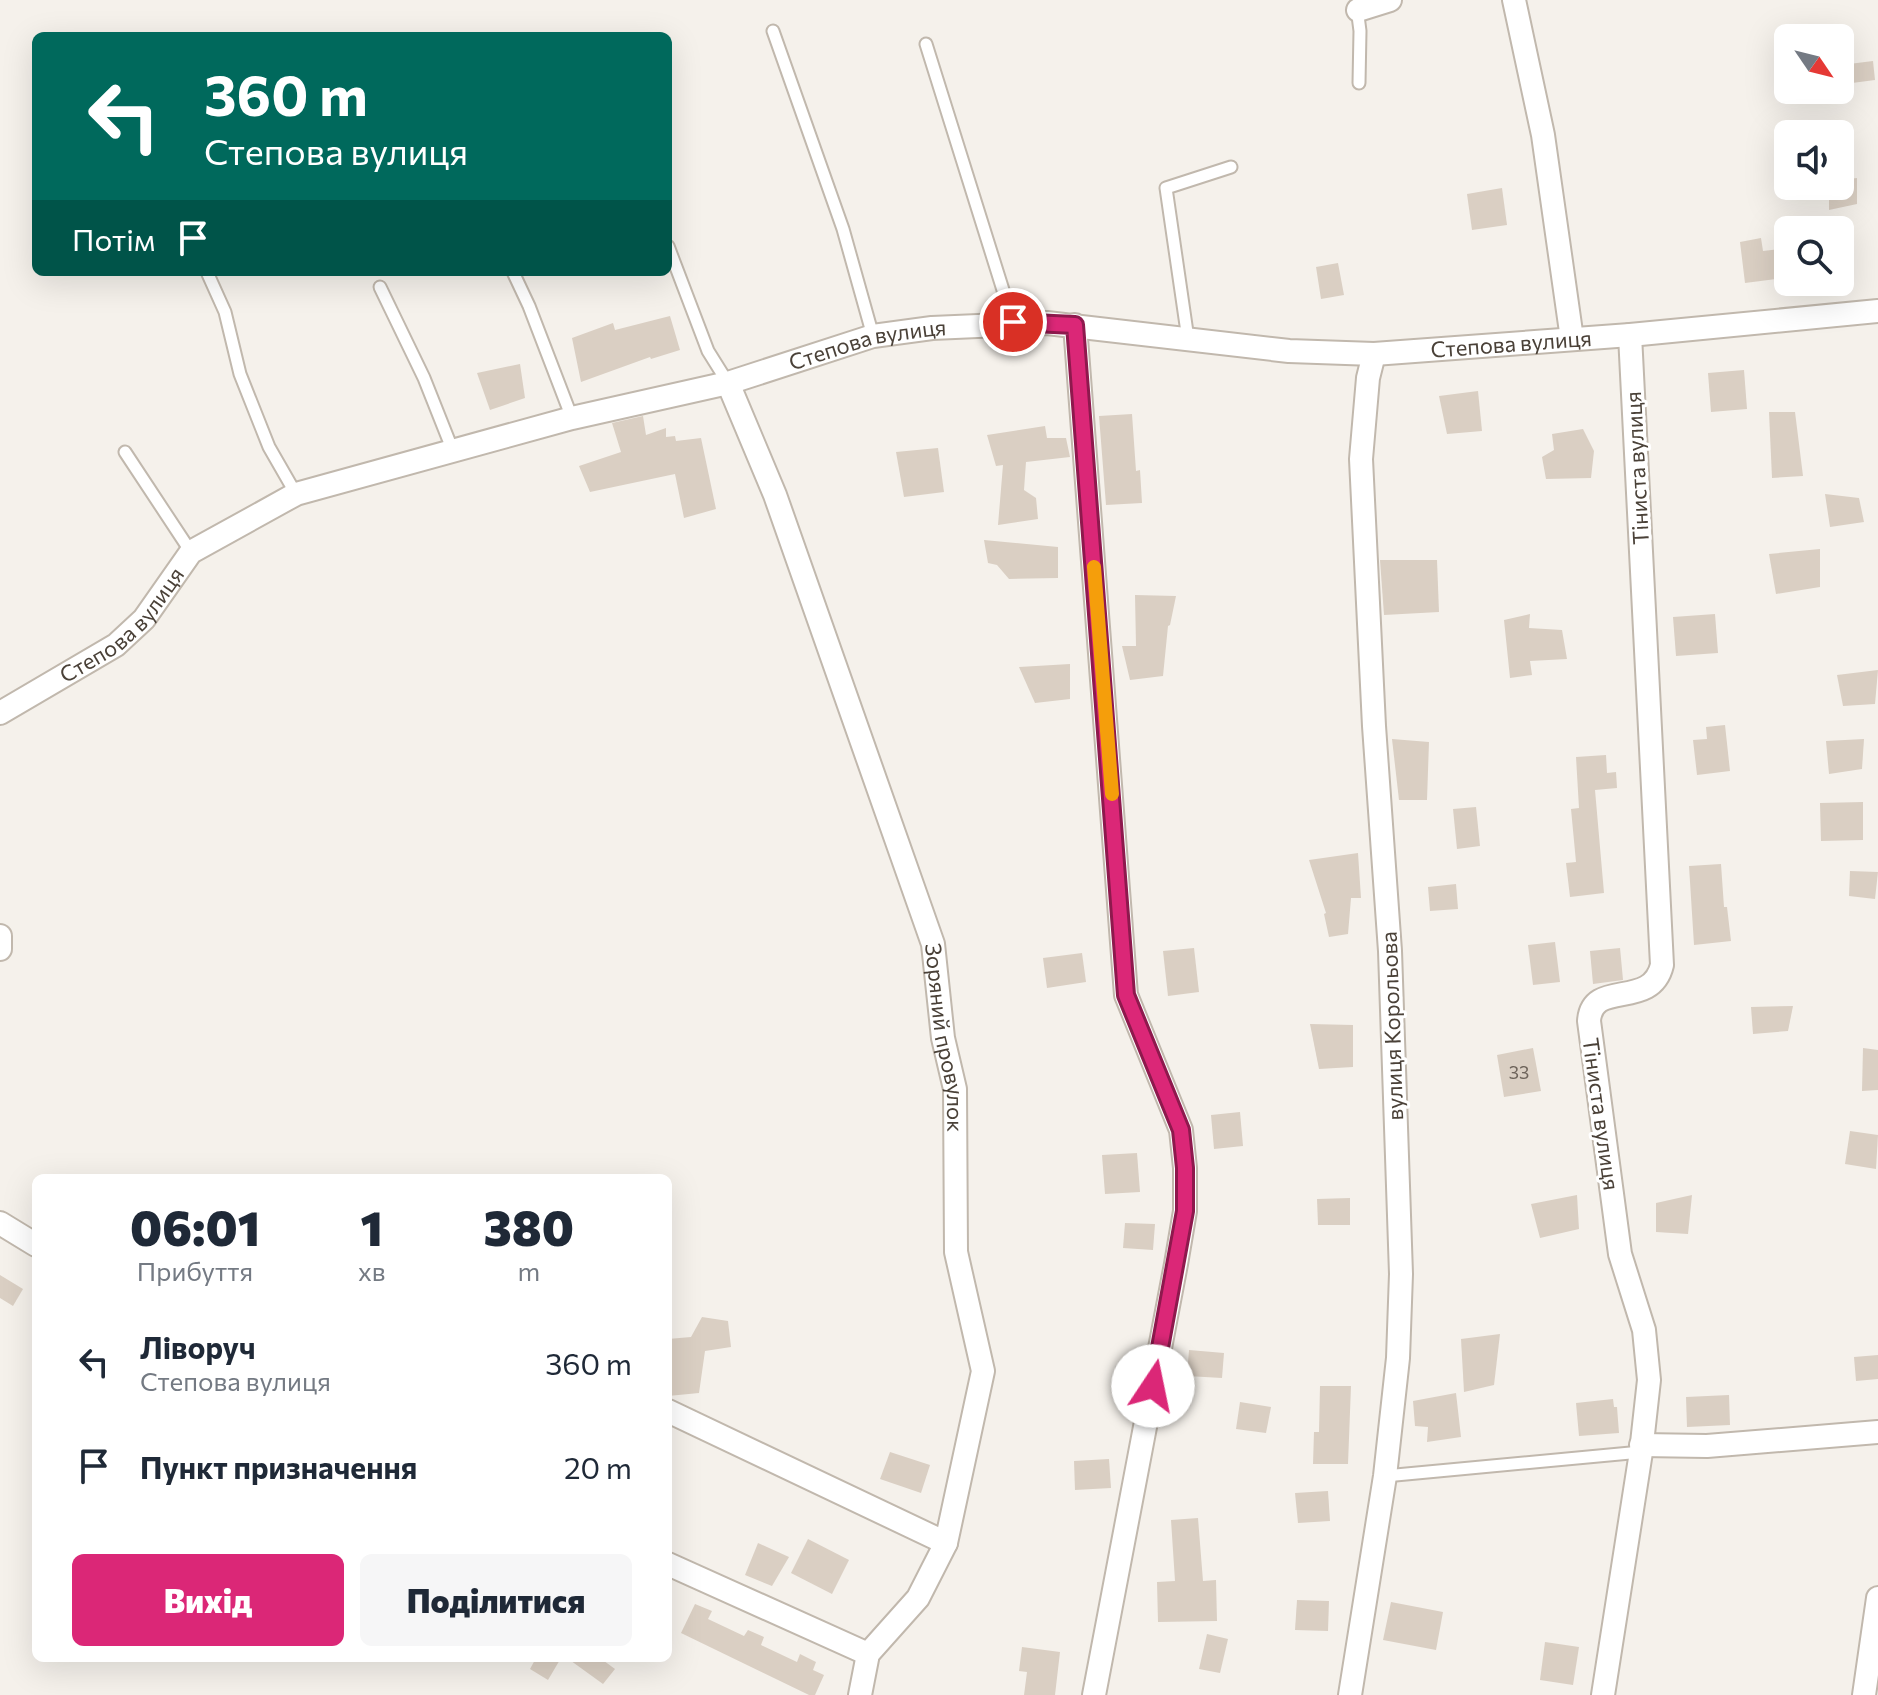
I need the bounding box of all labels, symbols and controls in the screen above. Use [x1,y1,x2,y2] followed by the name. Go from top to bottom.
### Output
[1774,24,1854,104] north arrow
[1774,24,1854,296] map controls
[204,59,368,128] text: 360 m
[72,64,176,168] icon: left
[1774,120,1854,200] button: sound
[204,128,468,172] text: Степова вулиця
[171,216,215,260] icon: arrive
[1774,216,1854,296] button: search
[72,220,155,257] text: Потім
[979,288,1047,356] pin
[991,300,1035,344] icon: arrive
[785,313,947,375] street label: Степова вулиця
[1430,324,1593,363] street label: Степова вулиця
[1619,391,1654,545] street label: Тіниста вулиця
[54,562,189,688] street label: Степова вулиця
[1375,931,1408,1121] street label: вулиця Корольова
[920,942,970,1132] street label: Зоряний провулок
[1577,1036,1626,1192] street label: Тіниста вулиця
[1509,1061,1529,1083] house number: 33
[130,1197,260,1256] text: 06:01
[361,1197,383,1256] text: 1
[484,1197,574,1256] text: 380
[137,1255,253,1286] text: Прибуття
[358,1255,386,1286] text: хв
[517,1255,540,1286] text: m
[140,1328,256,1365] text: Ліворуч
[72,1340,116,1384] icon: left
[545,1344,632,1381] text: 360 m
[1111,1344,1195,1428] position arrow
[140,1365,331,1396] text: Степова вулиця
[72,1444,116,1488] icon: arrive
[140,1448,417,1485] text: Пункт призначення
[564,1448,632,1485] text: 20 m
[72,1554,344,1646] button: Вихід
[360,1554,632,1646] button: Поділитися

